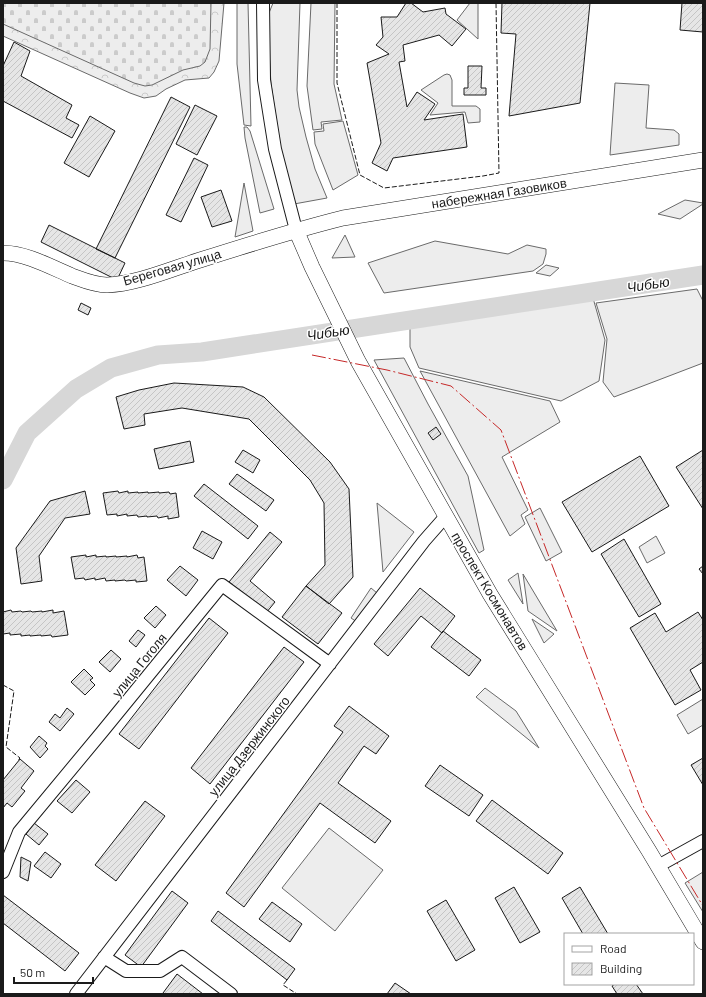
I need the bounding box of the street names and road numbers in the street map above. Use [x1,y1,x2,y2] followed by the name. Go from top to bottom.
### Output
[430,174,568,212] street label: набережная Газовиков
[121,245,224,289] street label: Береговая улица
[448,529,532,653] street label: проспект Космонавтов
[108,630,170,700] street label: улица Гоголя
[205,693,293,799] street label: улица Дзержинского

